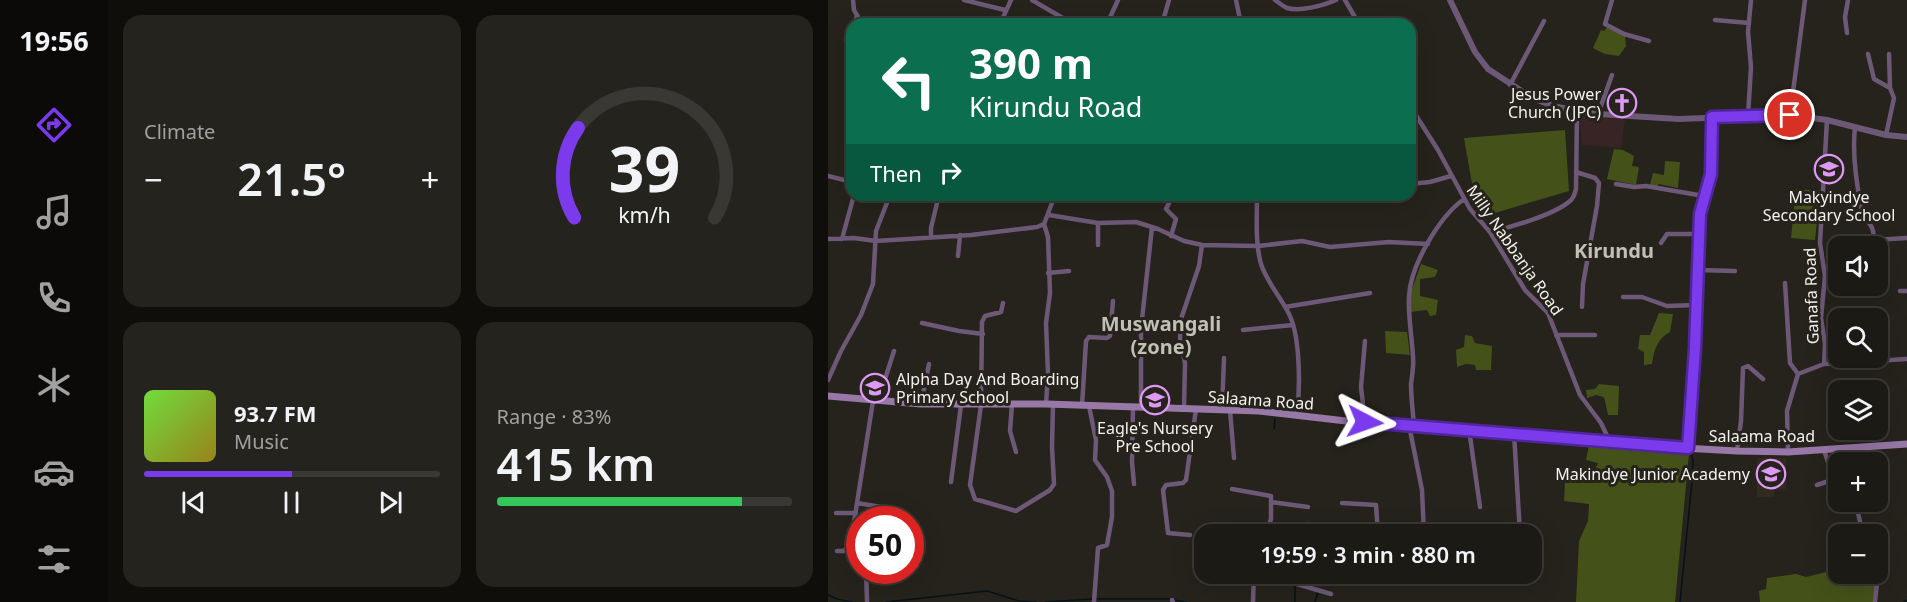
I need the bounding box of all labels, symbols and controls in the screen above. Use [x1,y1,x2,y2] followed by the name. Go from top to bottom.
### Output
[19,22,89,59] text: 19:56
[969,34,1093,91] text: 390 m
[870,42,948,120] icon: left
[1508,83,1601,123] place label: Jesus Power Church (JPC)
[1606,87,1638,119] church icon: Jesus Power Church (JPC)
[969,88,1142,125] text: Kirundu Road
[1764,89,1815,140] pin
[1773,98,1806,131] icon: arrive
[33,104,75,146] icon: directions
[144,118,215,145] text: Climate
[609,125,680,210] text: 39
[237,148,346,209] text: 21.5°
[1813,153,1845,185] school or university icon: Makyindye Secondary School
[934,156,967,189] icon: right
[144,157,163,202] text: −
[421,157,440,202] text: +
[870,158,922,188] text: Then
[1462,180,1568,320] street label: Milly Nabbanja Road
[1763,186,1895,226] place label: Makyindye Secondary School
[33,191,75,233] icon: music
[618,200,671,229] text: km/h
[1828,236,1888,584] map controls
[1828,236,1888,296] button: sound
[1574,237,1654,264] district label: Kirundu
[1798,247,1824,345] street label: Ganafa Road
[33,277,75,319] icon: phone
[1828,308,1888,368] button: search
[1101,310,1221,360] district label: Muswangali (zone)
[33,364,75,406] icon: climate
[896,368,1079,408] place label: Alpha Day And Boarding Primary School
[859,372,891,404] school or university icon: Alpha Day And Boarding Primary School
[1828,380,1888,440] button: layers
[1139,384,1171,416] school or university icon: Eagle's Nursery Pre School
[1207,385,1315,415] street label: Salaama Road
[1333,390,1397,454] position arrow
[234,398,316,428] text: 93.7 FM
[497,403,611,430] text: Range · 83%
[1097,417,1214,457] place label: Eagle's Nursery Pre School
[1709,425,1815,447] street label: Salaama Road
[234,428,289,455] text: Music
[497,433,655,494] text: 415 km
[33,451,75,493] icon: car
[1828,452,1888,512] button: +
[1755,458,1787,490] school or university icon: Makindye Junior Academy
[1555,463,1751,485] place label: Makindye Junior Academy
[177,486,210,519] icon: previous
[275,486,308,519] icon: pause
[374,486,407,519] icon: next
[846,506,924,584] speed limit sign: 50
[1828,524,1888,584] button: −
[33,538,75,580] icon: filters
[1260,539,1476,569] text: 19:59 · 3 min · 880 m

